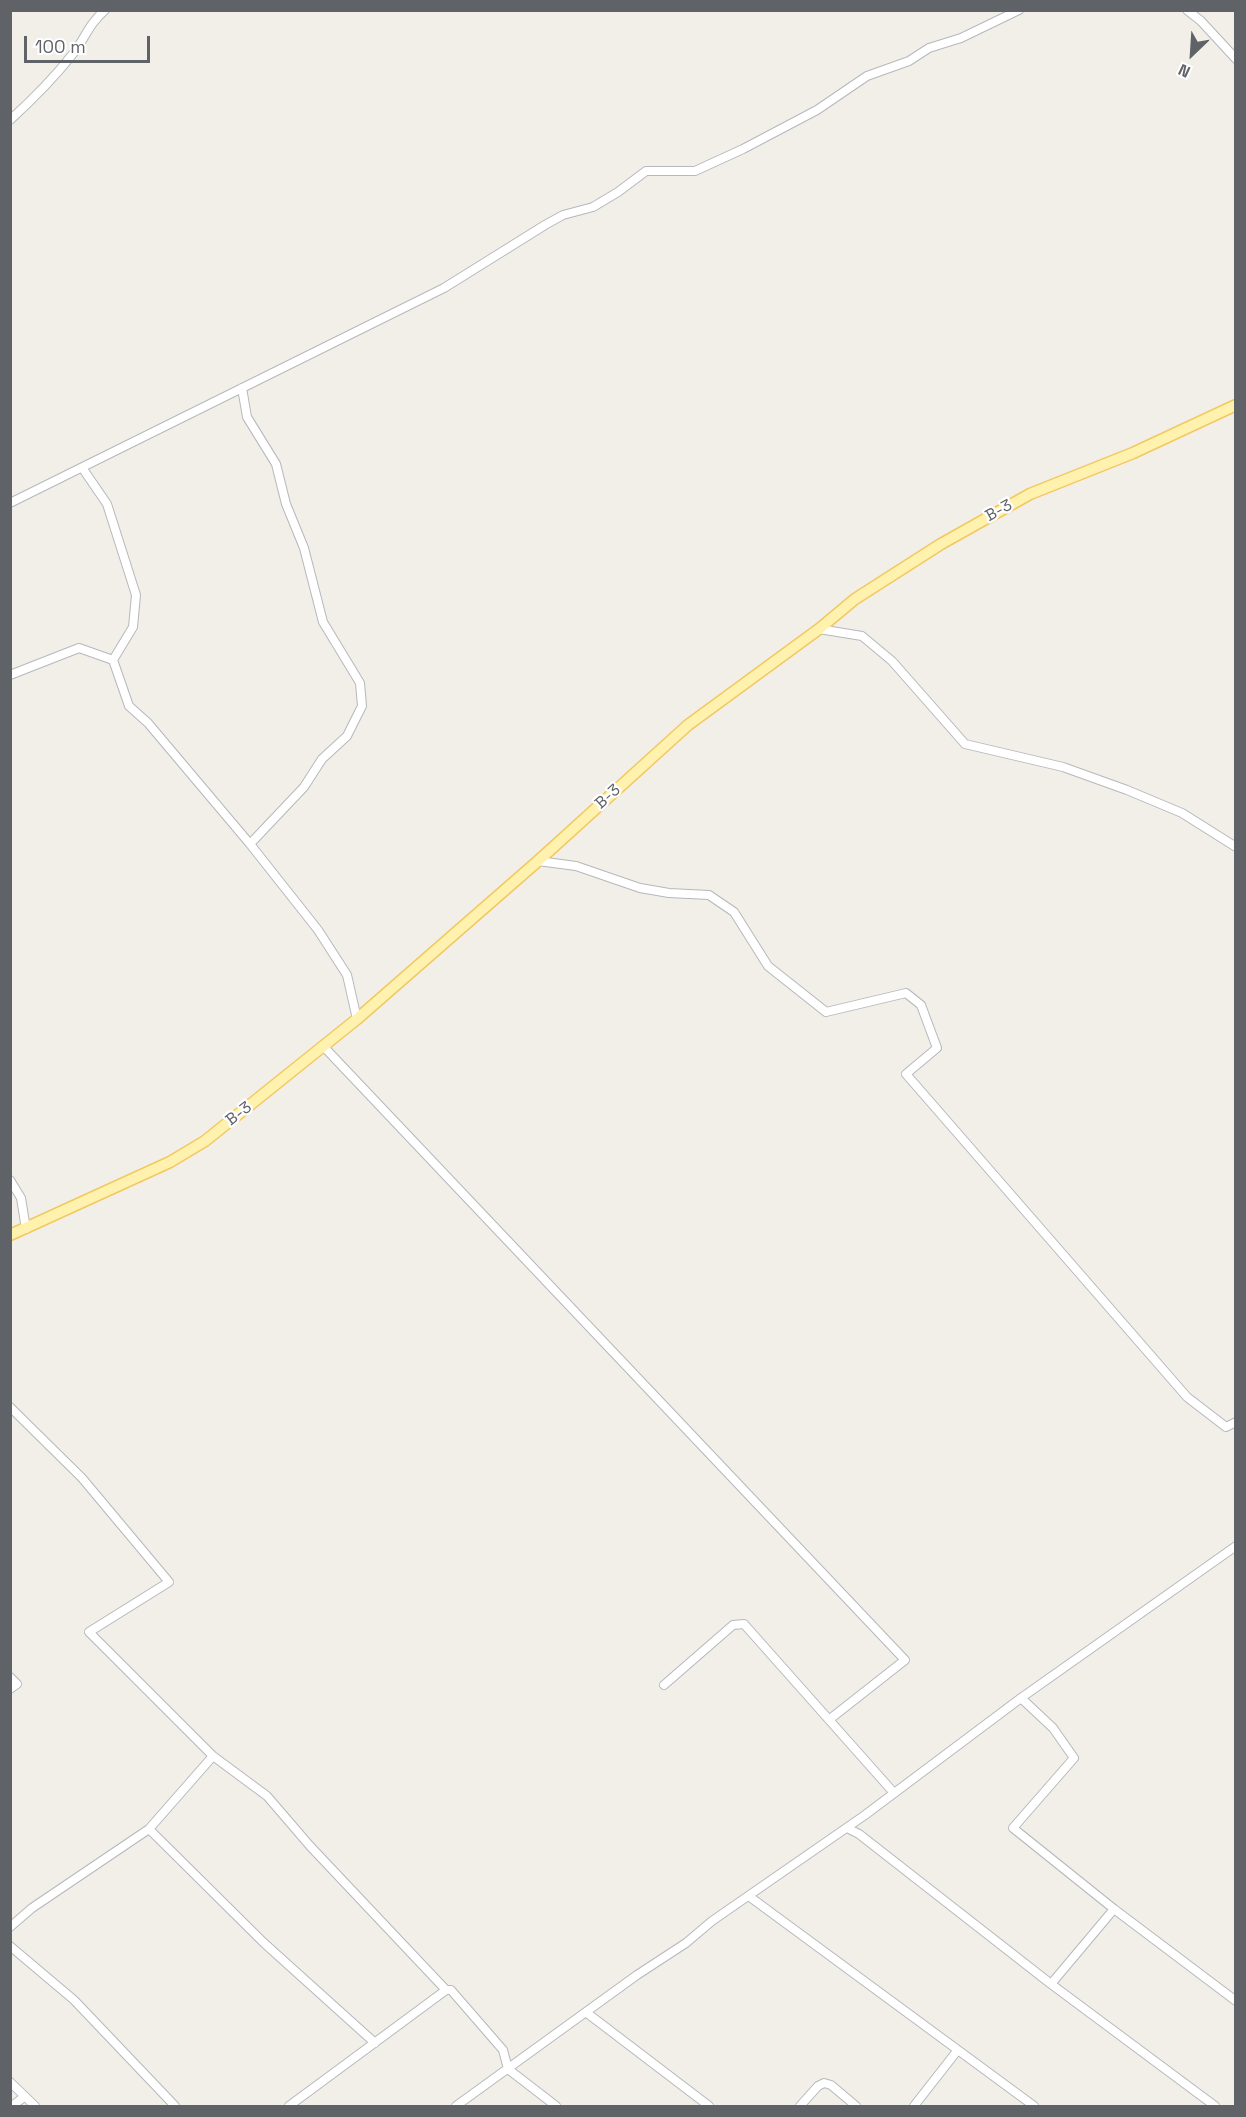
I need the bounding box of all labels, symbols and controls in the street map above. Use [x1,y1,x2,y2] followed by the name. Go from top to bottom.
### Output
[27,24,153,62] scale bar
[1162,24,1222,84] north arrow
[35,35,86,58] text: 100 m
[1175,59,1193,83] text: N
[982,496,1016,526] street label: B-3
[591,781,625,813] street label: B-3
[222,1098,256,1130] street label: B-3

